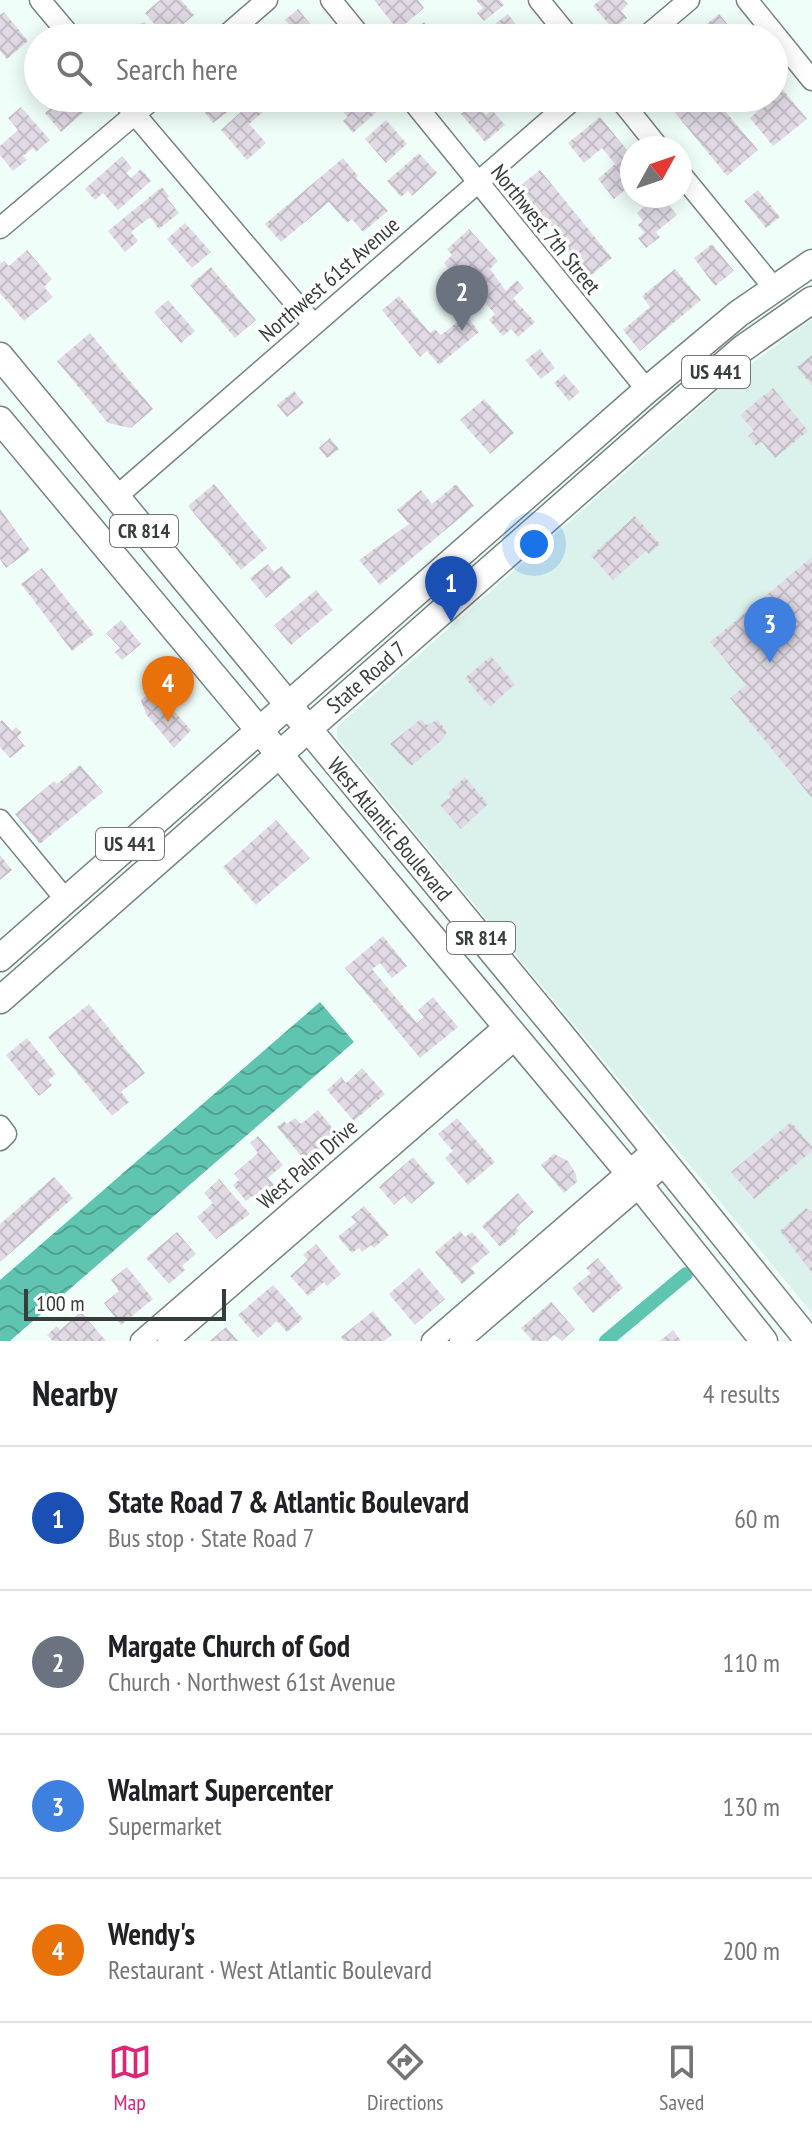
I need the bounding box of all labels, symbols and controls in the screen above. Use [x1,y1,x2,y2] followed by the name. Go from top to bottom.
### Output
[24,24,788,112] search box
[52,46,96,90] icon: search
[116,49,238,88] text: Search here
[620,136,692,208] north arrow
[485,158,607,300] street label: Northwest 7th Street
[253,210,405,348] street label: Northwest 61st Avenue
[436,265,488,331] pin: 2
[682,356,750,388] road number: US 441
[110,515,178,547] road number: CR 814
[514,524,554,564] your location
[425,556,477,622] pin: 1
[744,597,796,663] pin: 3
[321,635,411,719] street label: State Road 7
[142,656,194,722] pin: 4
[322,751,458,907] street label: West Atlantic Boulevard
[96,828,164,860] road number: US 441
[447,922,515,954] road number: SR 814
[251,1113,363,1215] street label: West Palm Drive
[24,1285,226,1321] scale bar
[36,1289,85,1317] text: 100 m
[32,1371,117,1415] text: Nearby
[703,1377,780,1410] text: 4 results
[108,1482,469,1521] text: State Road 7 & Atlantic Boulevard
[52,1502,64,1535] text: 1
[734,1502,780,1535] text: 60 m
[108,1521,314,1554] text: Bus stop · State Road 7
[108,1626,350,1665] text: Margate Church of God
[52,1646,64,1679] text: 2
[722,1646,780,1679] text: 110 m
[108,1665,396,1698] text: Church · Northwest 61st Avenue
[108,1770,333,1809] text: Walmart Supercenter
[52,1790,64,1823] text: 3
[722,1790,780,1823] text: 130 m
[108,1809,222,1842] text: Supermarket
[108,1914,195,1953] text: Wendy's
[52,1934,64,1967] text: 4
[722,1934,780,1967] text: 200 m
[108,1953,432,1986] text: Restaurant · West Atlantic Boulevard
[108,2040,152,2116] tab: Map
[367,2040,444,2116] tab: Directions
[659,2040,704,2116] tab: Saved

